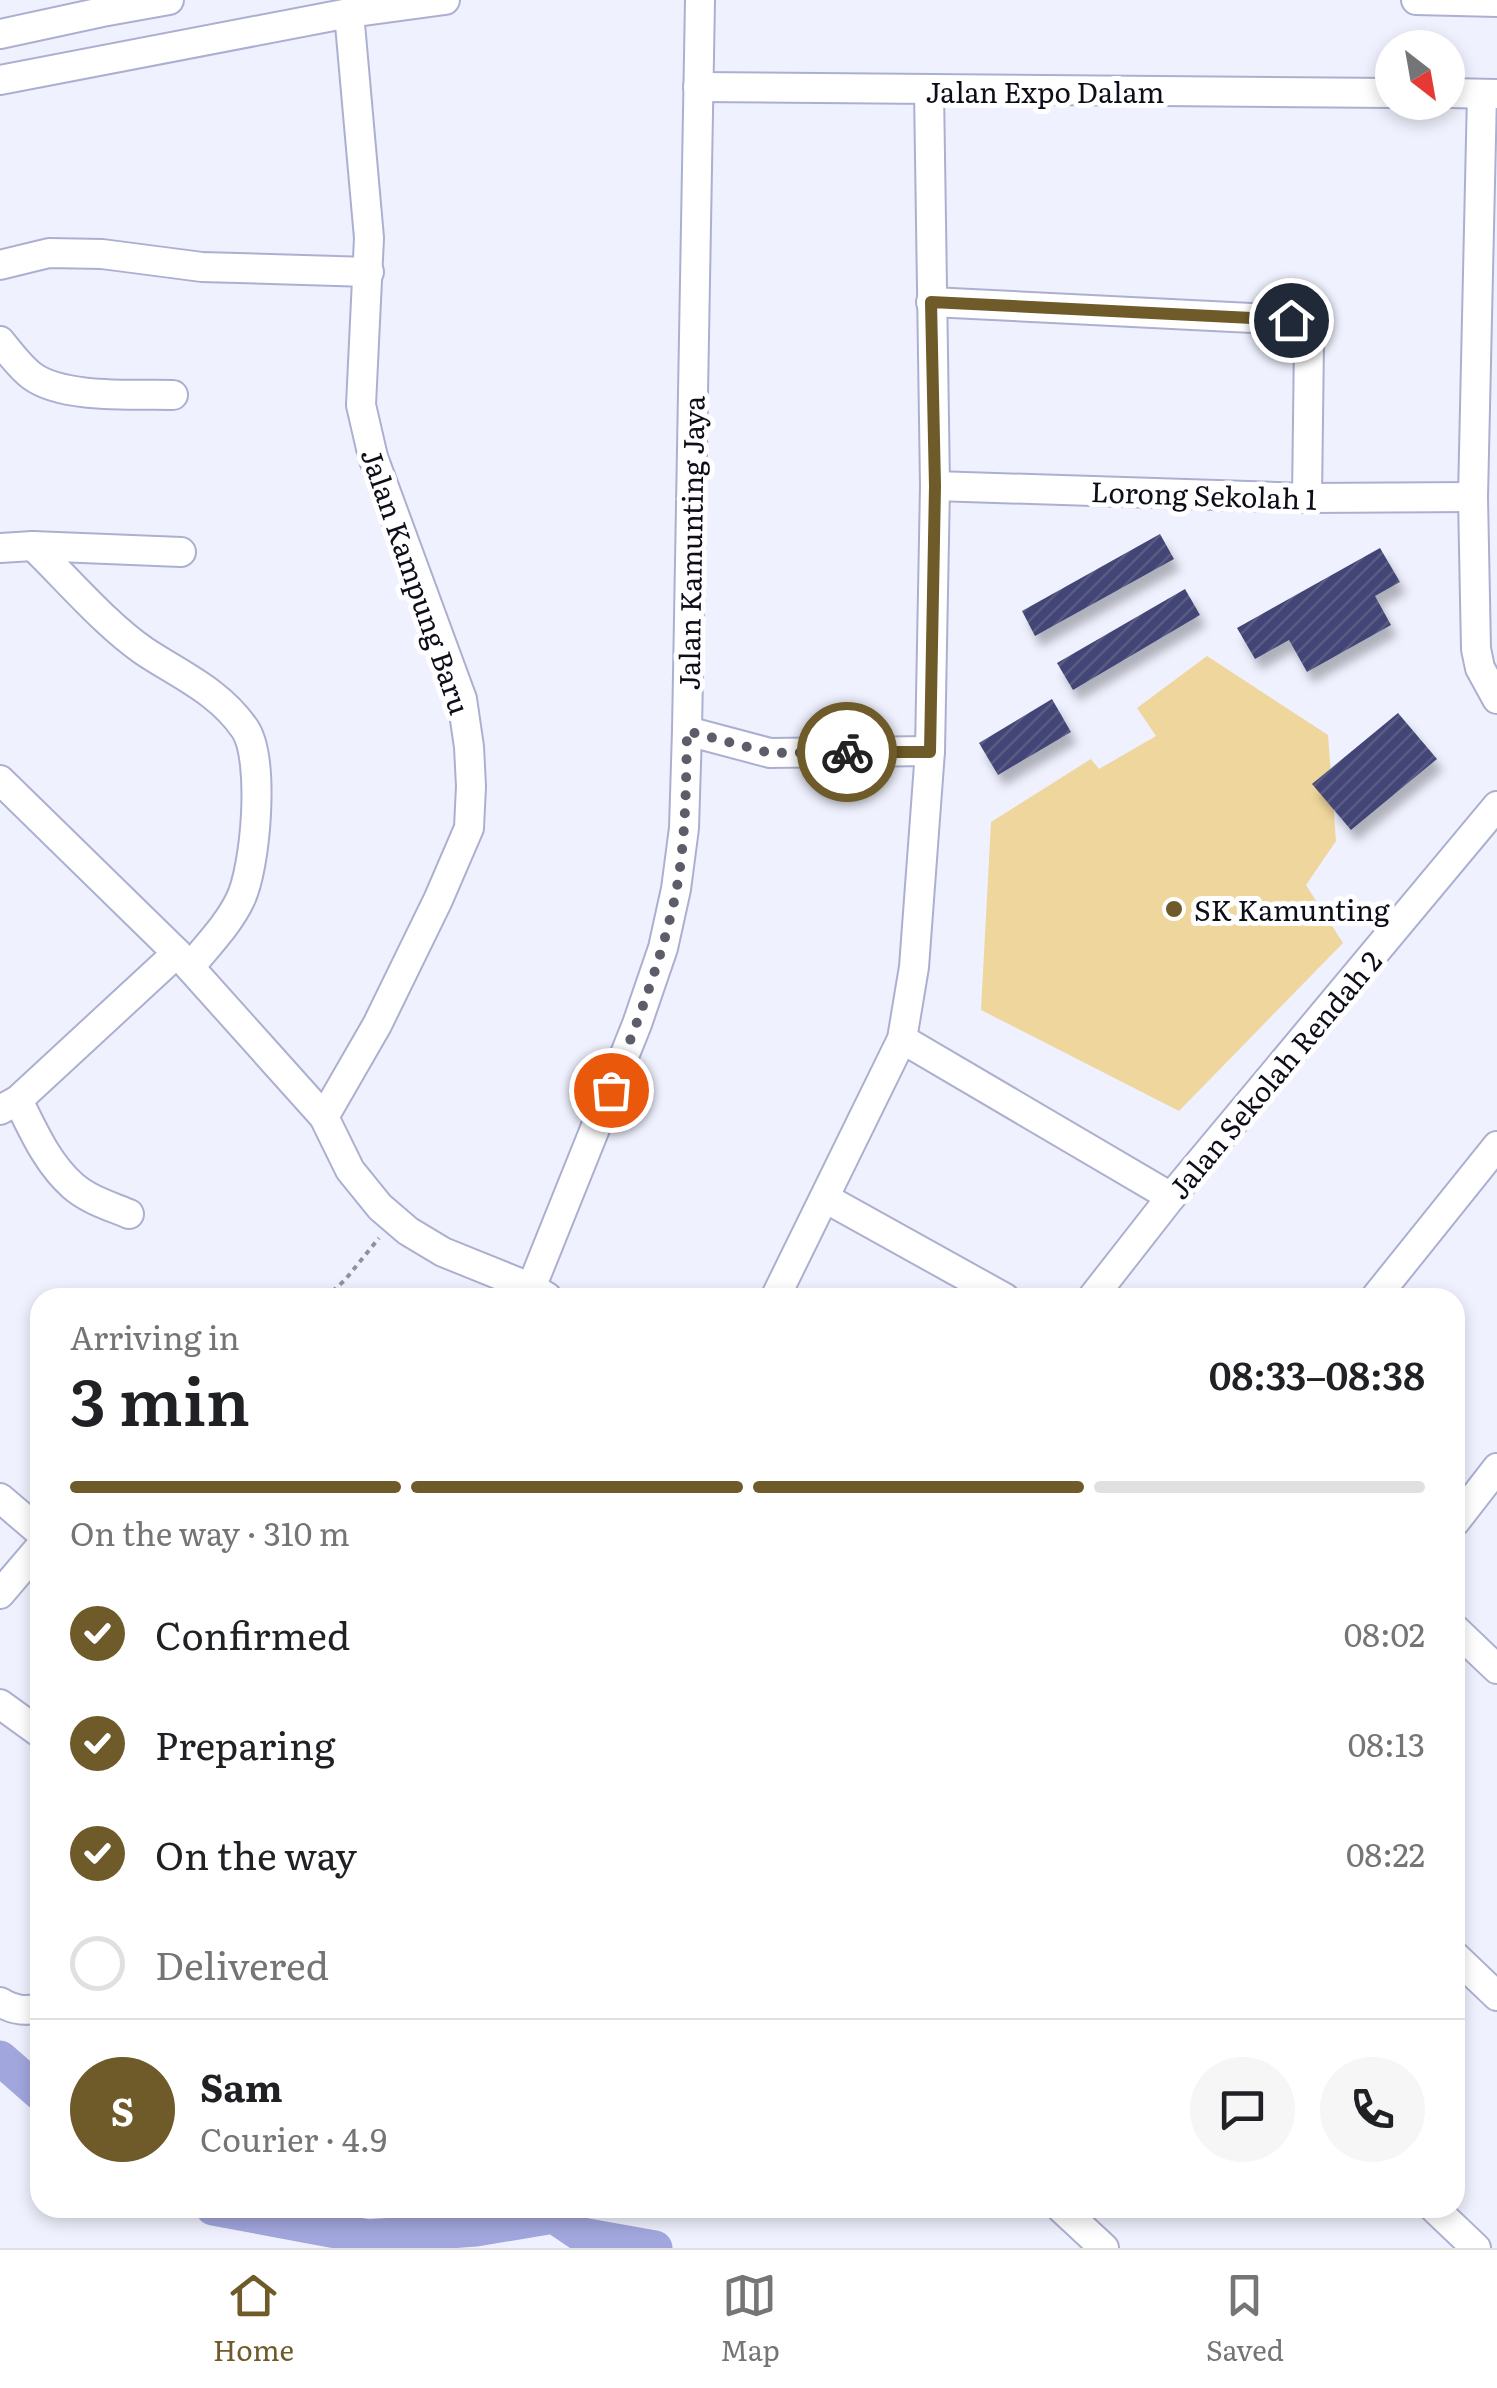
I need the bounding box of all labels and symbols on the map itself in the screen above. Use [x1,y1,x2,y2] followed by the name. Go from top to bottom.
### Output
[1375,30,1465,120] north arrow
[926,70,1164,112] street label: Jalan Expo Dalam
[1249,278,1334,363] pin
[666,395,714,691] street label: Jalan Kamunting Jaya
[352,442,482,720] street label: Jalan Kampung Baru
[1090,469,1318,519] street label: Lorong Sekolah 1
[797,702,897,802] courier
[1194,888,1390,930] place label: SK Kamunting
[1163,898,1185,920] marker: SK Kamunting
[1157,941,1391,1207] street label: Jalan Sekolah Rendah 2
[569,1048,654,1133] pin

